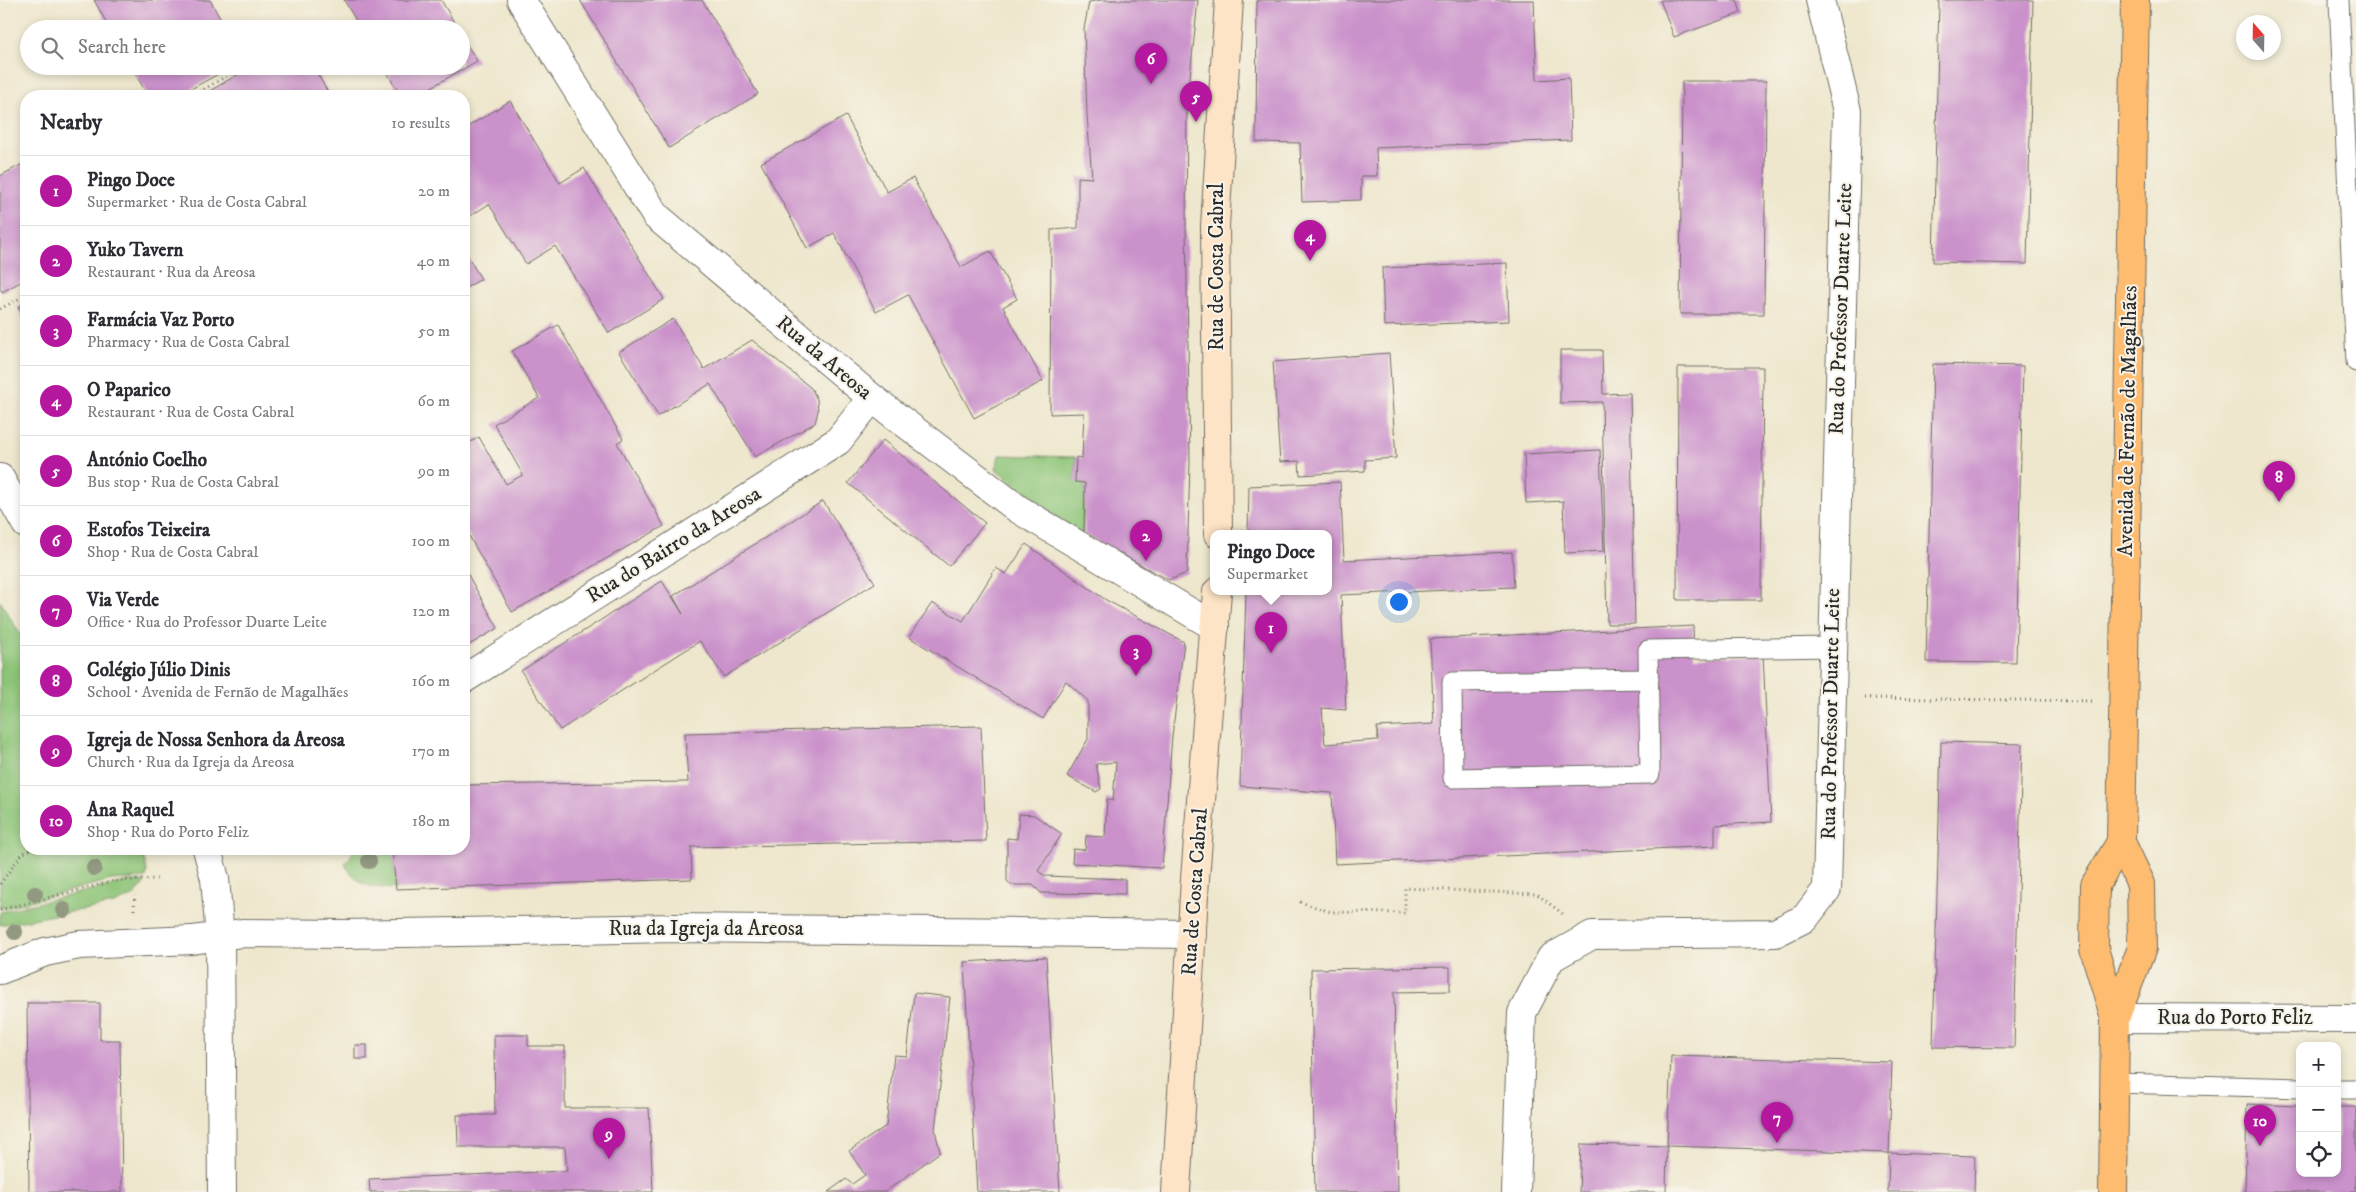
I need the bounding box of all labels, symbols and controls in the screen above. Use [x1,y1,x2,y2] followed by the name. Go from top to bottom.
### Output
[2236,15,2281,60] north arrow
[20,20,470,75] search box
[38,34,66,62] icon: search
[78,36,166,59] text: Search here
[1135,43,1167,84] pin: 6
[1180,81,1212,122] pin: 5
[40,110,102,136] text: Nearby
[391,113,450,133] text: 10 results
[87,169,175,192] text: Pingo Doce
[53,181,59,201] text: 1
[418,181,450,201] text: 20 m
[1204,182,1230,351] street label: Rua de Costa Cabral
[1824,182,1858,435] street label: Rua do Professor Duarte Leite
[87,192,307,212] text: Supermarket · Rua de Costa Cabral
[1294,220,1326,261] pin: 4
[87,239,183,262] text: Yuko Tavern
[52,251,60,271] text: 2
[417,251,450,271] text: 40 m
[87,262,256,282] text: Restaurant · Rua da Areosa
[2113,285,2143,557] street label: Avenida de Fernão de Magalhães
[87,309,234,332] text: Farmácia Vaz Porto
[771,310,877,406] street label: Rua da Areosa
[53,321,59,341] text: 3
[418,321,450,341] text: 50 m
[87,332,290,352] text: Pharmacy · Rua de Costa Cabral
[87,379,171,402] text: O Paparico
[51,391,61,411] text: 4
[418,391,450,411] text: 60 m
[87,402,294,422] text: Restaurant · Rua de Costa Cabral
[87,449,207,472] text: António Coelho
[52,461,60,481] text: 5
[418,461,450,481] text: 90 m
[2263,461,2295,502] pin: 8
[87,472,279,492] text: Bus stop · Rua de Costa Cabral
[582,481,766,609] street label: Rua do Bairro da Areosa
[87,519,210,542] text: Estofos Teixeira
[1130,520,1162,561] pin: 2
[1210,530,1332,595] popup
[52,531,60,551] text: 6
[412,531,450,551] text: 100 m
[1227,541,1315,564] text: Pingo Doce
[87,542,258,562] text: Shop · Rua de Costa Cabral
[1227,564,1308,584] text: Supermarket
[1816,588,1846,840] street label: Rua do Professor Duarte Leite
[87,589,159,612] text: Via Verde
[1386,589,1412,615] your location
[52,601,60,621] text: 7
[412,601,450,621] text: 120 m
[87,612,327,632] text: Office · Rua do Professor Duarte Leite
[1255,612,1287,653] pin: 1
[1120,635,1152,676] pin: 3
[87,659,230,682] text: Colégio Júlio Dinis
[52,671,60,691] text: 8
[412,671,450,691] text: 160 m
[87,682,348,702] text: School · Avenida de Fernão de Magalhães
[87,729,345,752] text: Igreja de Nossa Senhora da Areosa
[52,741,60,761] text: 9
[412,741,450,761] text: 170 m
[87,752,294,772] text: Church · Rua da Igreja da Areosa
[87,799,174,822] text: Ana Raquel
[1176,806,1214,977] street label: Rua de Costa Cabral
[49,811,63,831] text: 10
[412,811,450,831] text: 180 m
[87,822,249,842] text: Shop · Rua do Porto Feliz
[608,916,804,942] street label: Rua da Igreja da Areosa
[2157,1005,2313,1031] street label: Rua do Porto Feliz
[2296,1042,2341,1177] map controls
[2296,1042,2341,1087] button: +
[2296,1087,2341,1132] button: −
[1761,1102,1793,1143] pin: 7
[2244,1105,2276,1146] pin: 10
[593,1118,625,1159] pin: 9
[2296,1132,2341,1177] button: locate

